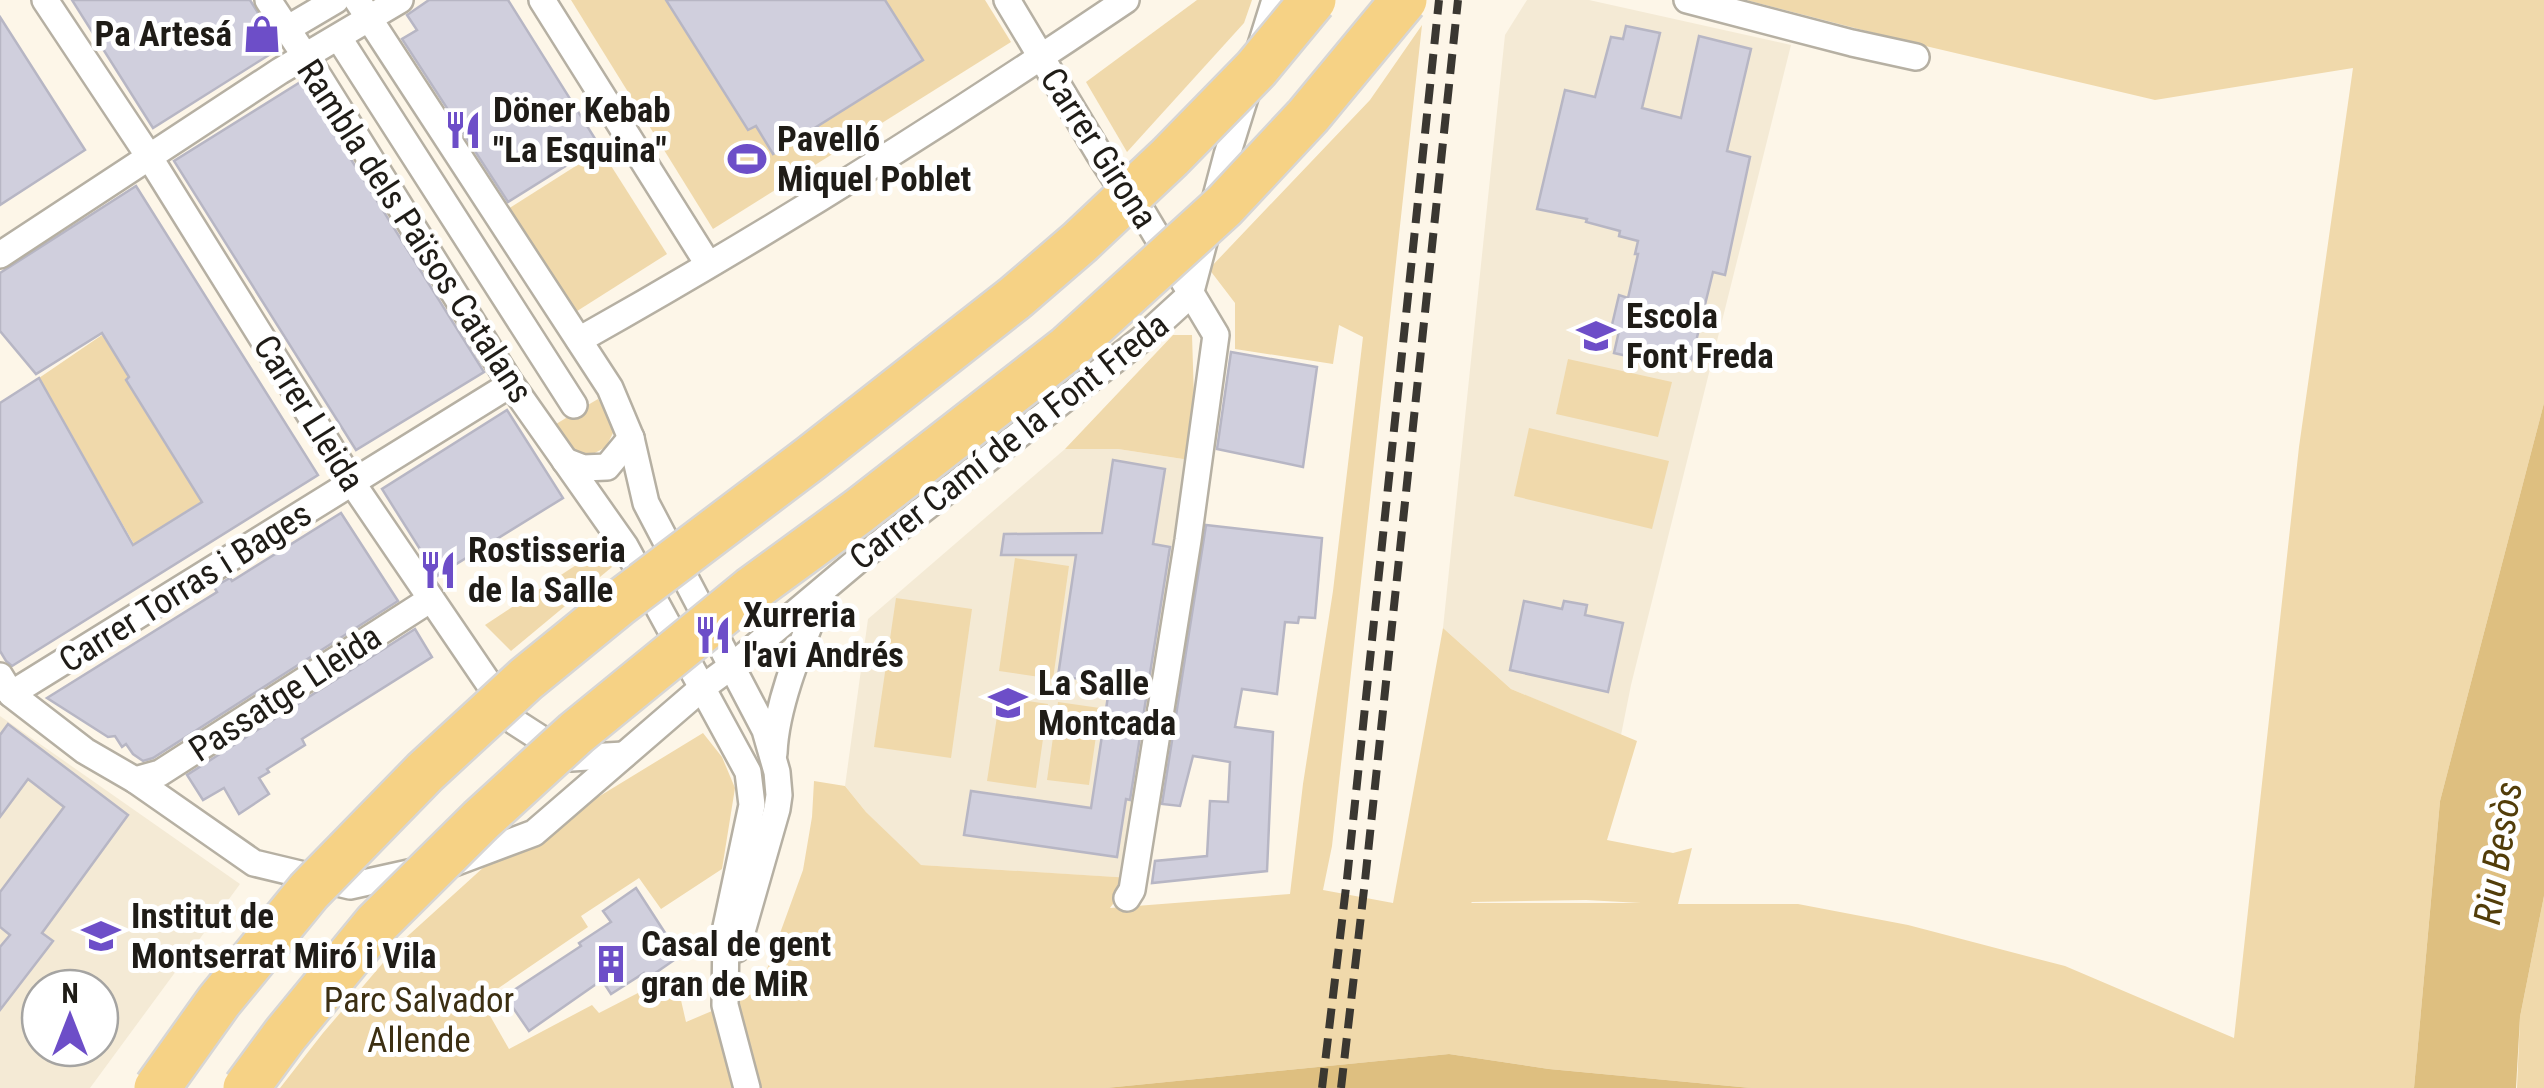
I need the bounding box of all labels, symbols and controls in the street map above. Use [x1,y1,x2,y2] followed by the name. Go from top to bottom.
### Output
[241,13,283,55] shop icon: Pa Artesá
[95,14,232,55] place label: Pa Artesá
[288,52,541,410] street label: Rambla dels Països Catalans
[1032,60,1166,236] street label: Carrer Girona
[493,90,671,171] place label: Döner Kebab "La Esquina"
[442,109,484,151] restaurant icon: Döner Kebab "La Esquina"
[777,119,971,200] place label: Pavelló Miquel Poblet
[726,138,768,180] sports icon: Pavelló Miquel Poblet
[1626,296,1774,377] place label: Escola Font Freda
[842,304,1177,579] street label: Carrer Camí de la Font Freda
[1575,315,1617,357] school or university icon: Escola Font Freda
[245,328,373,499] street label: Carrer Lleida
[52,493,319,681] street label: Carrer Torras i Bages
[468,530,626,611] place label: Rostisseria de la Salle
[417,549,459,591] restaurant icon: Rostisseria de la Salle
[743,595,904,676] place label: Xurreria l'avi Andrés
[692,614,734,656] restaurant icon: Xurreria l'avi Andrés
[182,616,389,771] street label: Passatge Lleida
[1038,663,1176,744] place label: La Salle Montcada
[987,682,1029,724] school or university icon: La Salle Montcada
[2465,778,2531,928] water label: Riu Besòs
[131,896,437,977] place label: Institut de Montserrat Miró i Vila
[80,915,122,957] school or university icon: Institut de Montserrat Miró i Vila
[641,924,831,1005] place label: Casal de gent gran de MiR
[590,943,632,985] building icon: Casal de gent gran de MiR
[20,968,120,1068] north arrow
[61,977,79,1010] text: N
[324,980,514,1061] park label: Parc Salvador Allende

